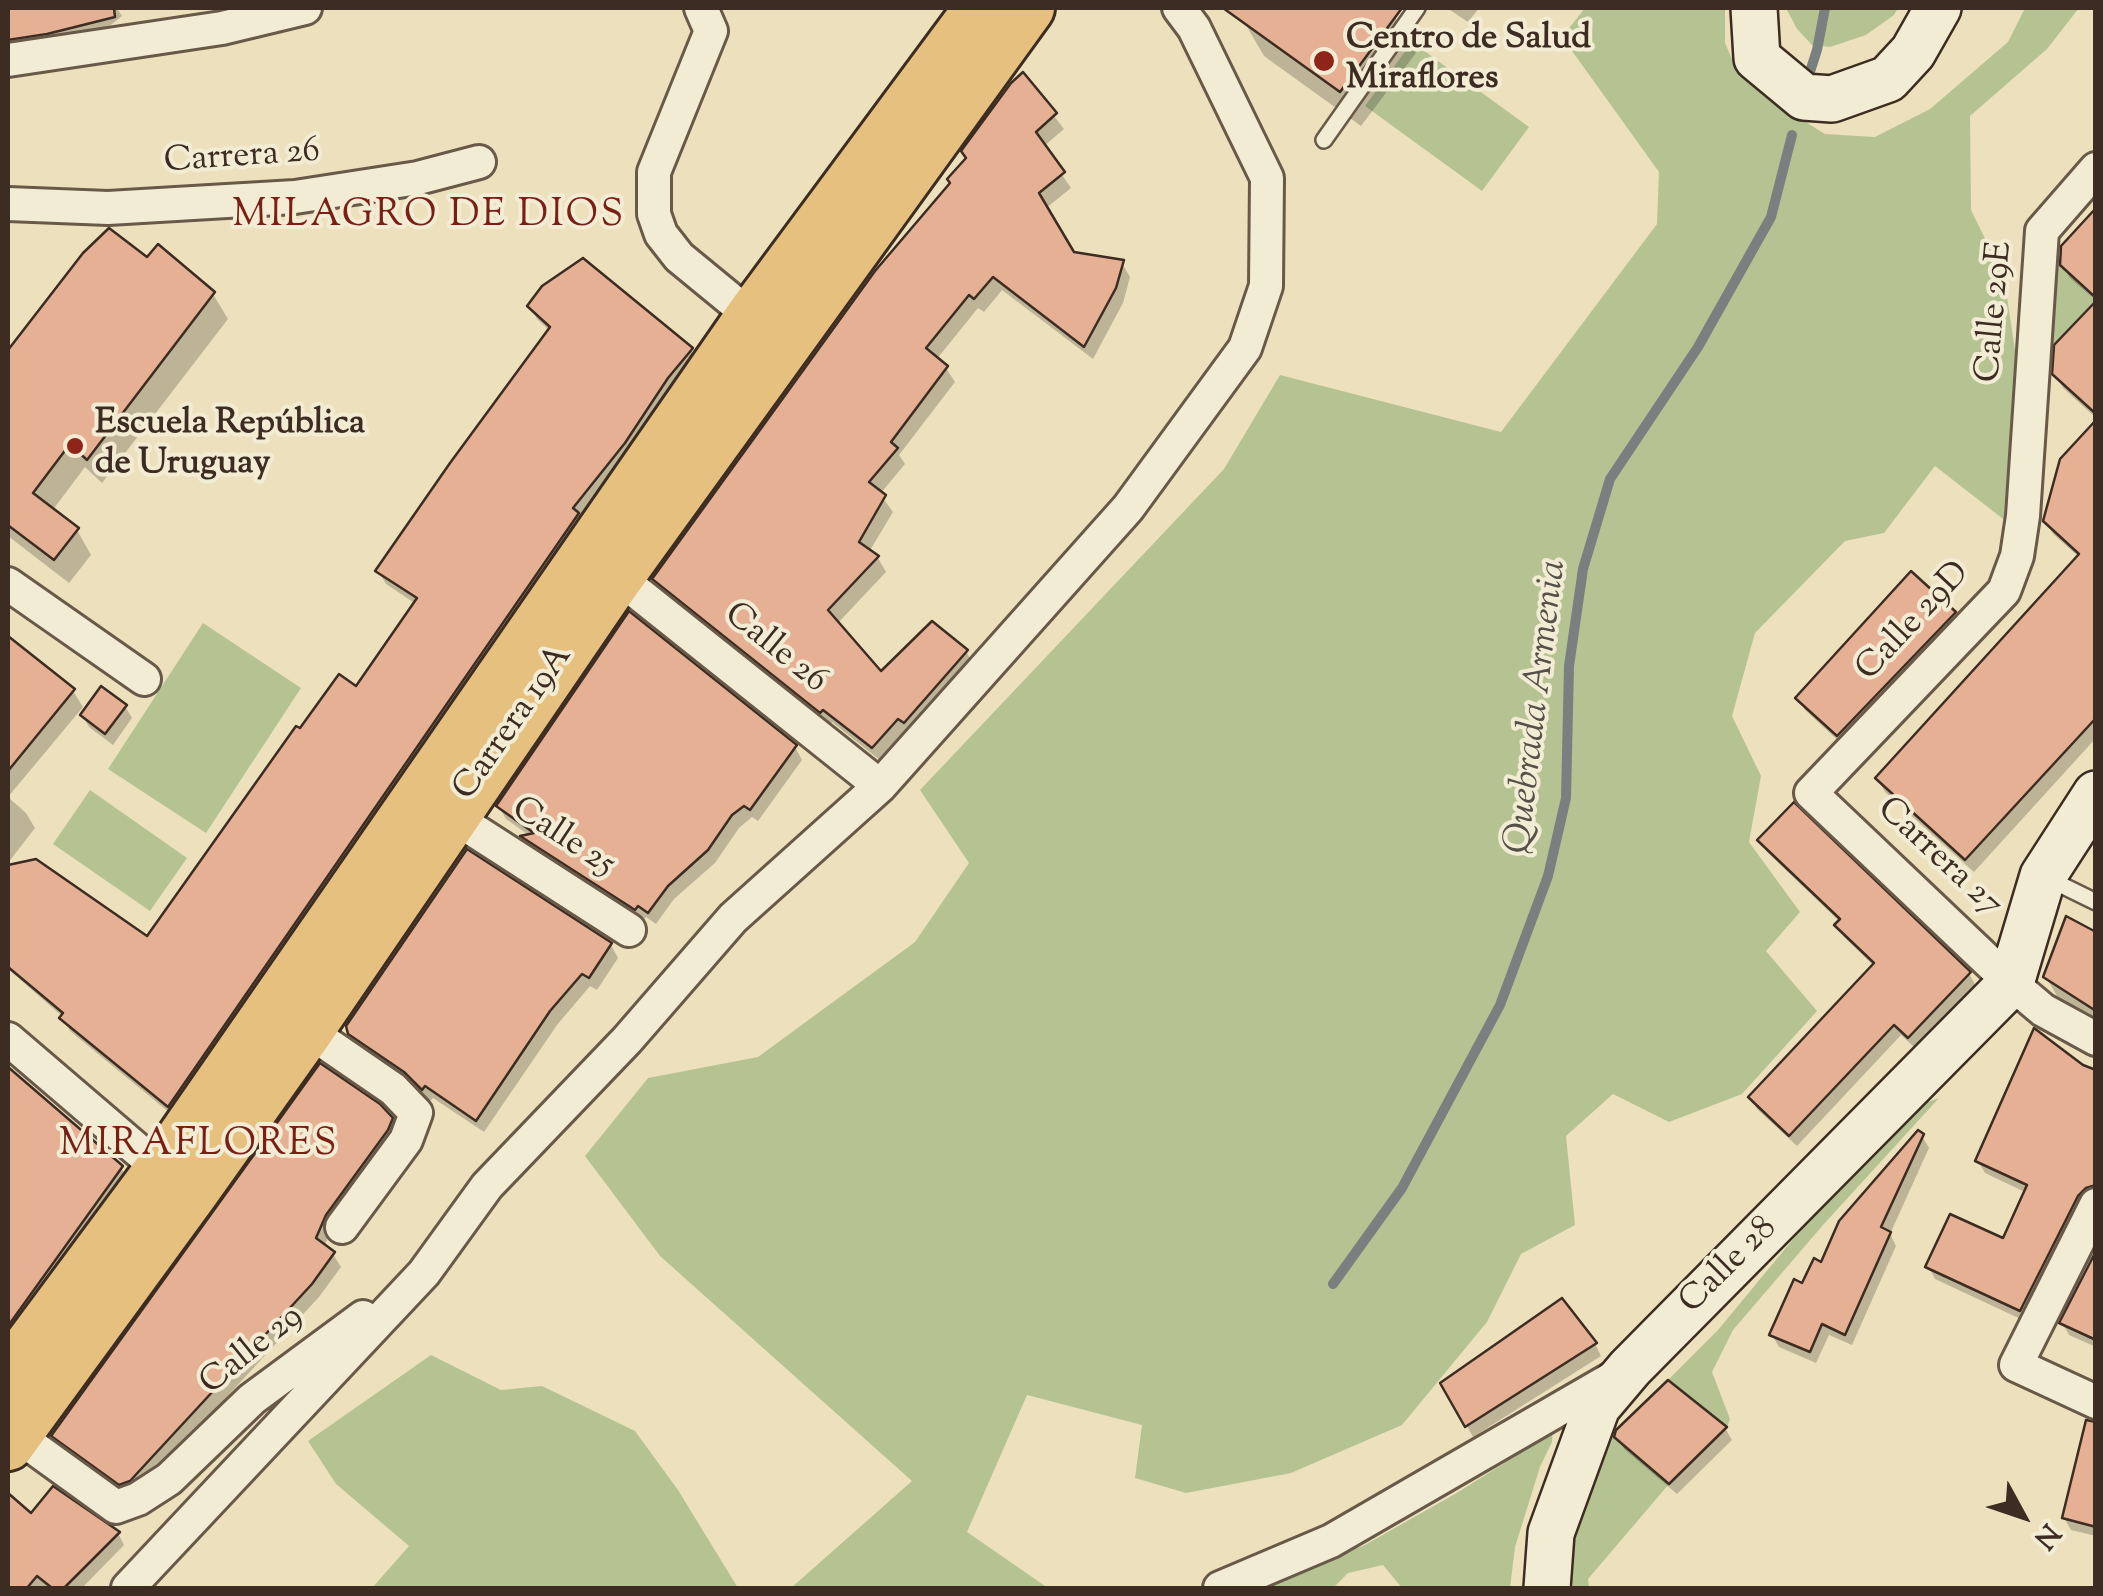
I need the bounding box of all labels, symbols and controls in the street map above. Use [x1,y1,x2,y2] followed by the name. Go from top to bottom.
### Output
[1346,20,1591,102] place label: Centro de Salud Miraflores
[1311,48,1337,74] marker: Centro de Salud Miraflores
[163,133,321,185] street label: Carrera 26
[232,196,626,242] district label: MILAGRO DE DIOS
[1970,240,2024,384] street label: Calle 29E
[95,405,365,487] place label: Escuela República de Uruguay
[64,435,86,457] marker: Escuela República de Uruguay
[1849,555,1981,691] street label: Calle 29D
[1498,558,1580,856] water label: Quebrada Armenia
[714,596,834,704] street label: Calle 26
[446,638,584,810] street label: Carrera 19A
[502,790,622,888] street label: Calle 25
[1866,790,2010,928] street label: Carrera 27
[59,1125,339,1171] district label: MIRAFLORES
[1672,1209,1788,1325] street label: Calle 28
[193,1298,313,1406] street label: Calle 29
[1973,1466,2073,1566] north arrow
[2023,1514,2068,1557] text: N

